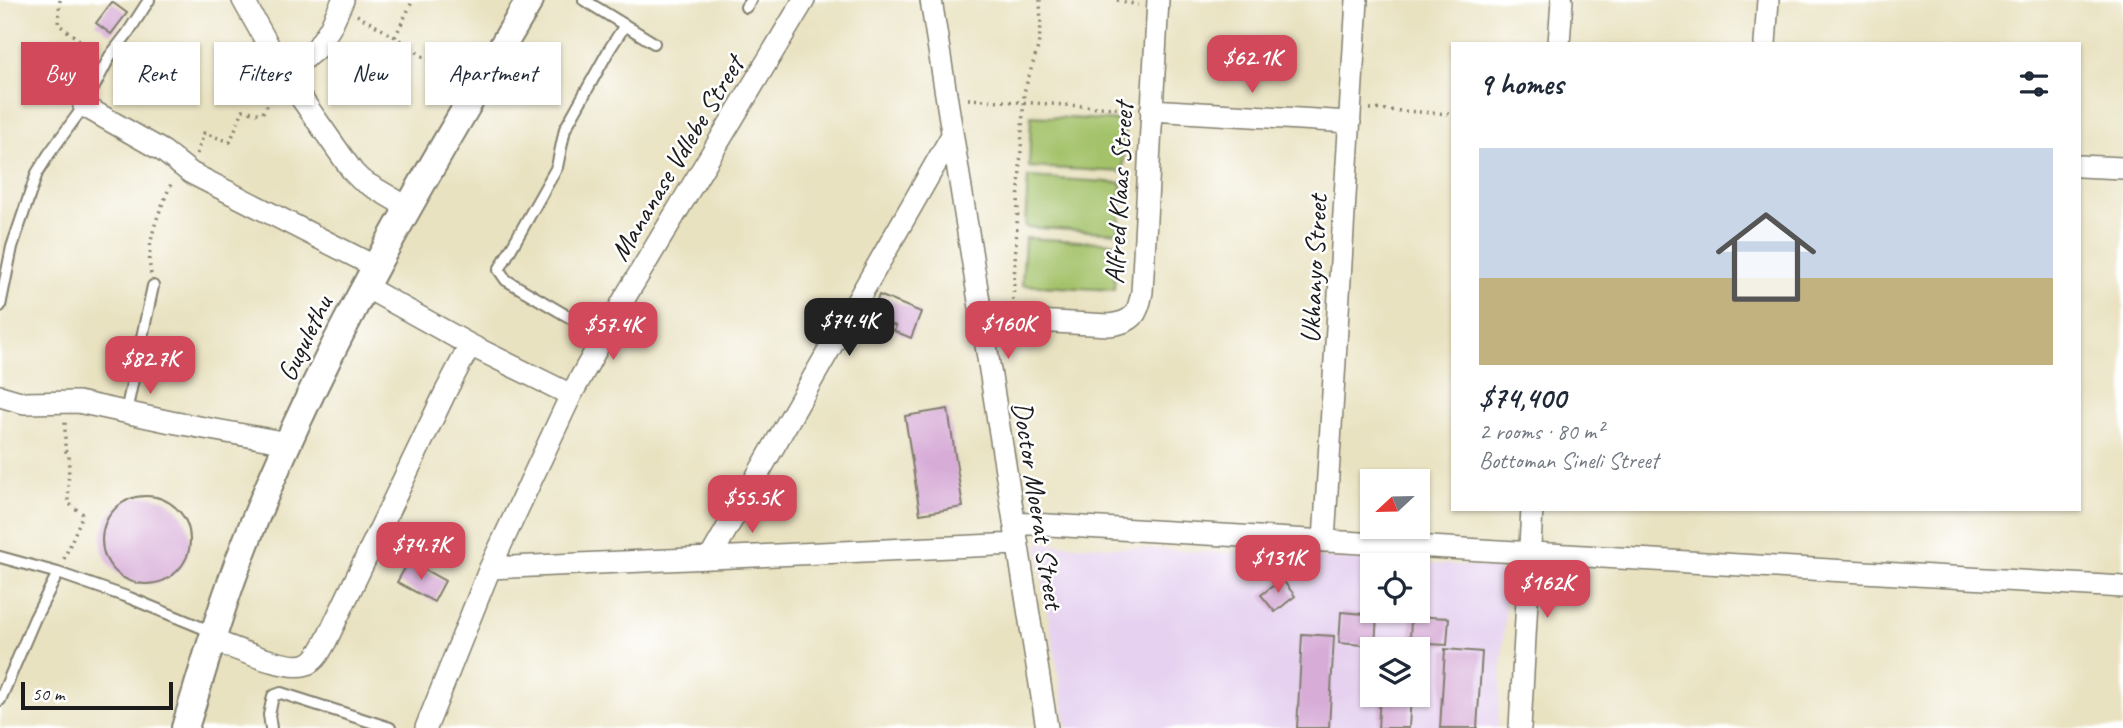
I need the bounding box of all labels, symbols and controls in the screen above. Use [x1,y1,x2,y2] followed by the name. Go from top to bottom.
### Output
[1195,36,1309,95] pin: $62.1K
[21,42,99,105] chip: Buy
[113,42,200,105] chip: Rent
[214,42,314,105] chip: Filters
[328,42,411,105] chip: New
[425,42,561,105] chip: Apartment
[1223,43,1281,72] text: $62.1K
[602,46,753,267] street label: Mananase Vdlebe Street
[1479,65,1563,103] text: 9 homes
[2015,65,2053,103] icon: filters
[1096,97,1141,285] street label: Alfred Klaas Street
[1292,191,1335,344] street label: Ukhanyo Street
[1703,194,1829,320] icon: home
[269,288,341,387] street label: Gugulethu
[792,298,906,358] pin: $74.4K
[556,302,670,362] pin: $57.4K
[959,302,1057,361] pin: $160K
[820,306,878,335] text: $74.4K
[981,309,1035,338] text: $160K
[584,310,642,339] text: $57.4K
[93,336,207,396] pin: $82.7K
[121,344,179,373] text: $82.7K
[1479,379,1566,417] text: $74,400
[1005,399,1073,614] street label: Doctor Moerat Street
[1479,417,1603,446] text: 2 rooms · 80 m²
[1479,446,1658,475] text: Bottoman Sineli Street
[1360,469,1430,539] north arrow
[1360,469,1430,707] map controls
[695,476,809,535] pin: $55.5K
[724,483,780,512] text: $55.5K
[364,522,478,582] pin: $74.7K
[392,530,450,559] text: $74.7K
[1229,536,1327,595] pin: $131K
[1251,543,1305,572] text: $131K
[1360,553,1430,623] button: locate
[1498,560,1596,620] pin: $162K
[1520,568,1574,597] text: $162K
[1360,637,1430,707] button: layers
[21,679,173,711] scale bar
[32,682,64,706] text: 50 m

